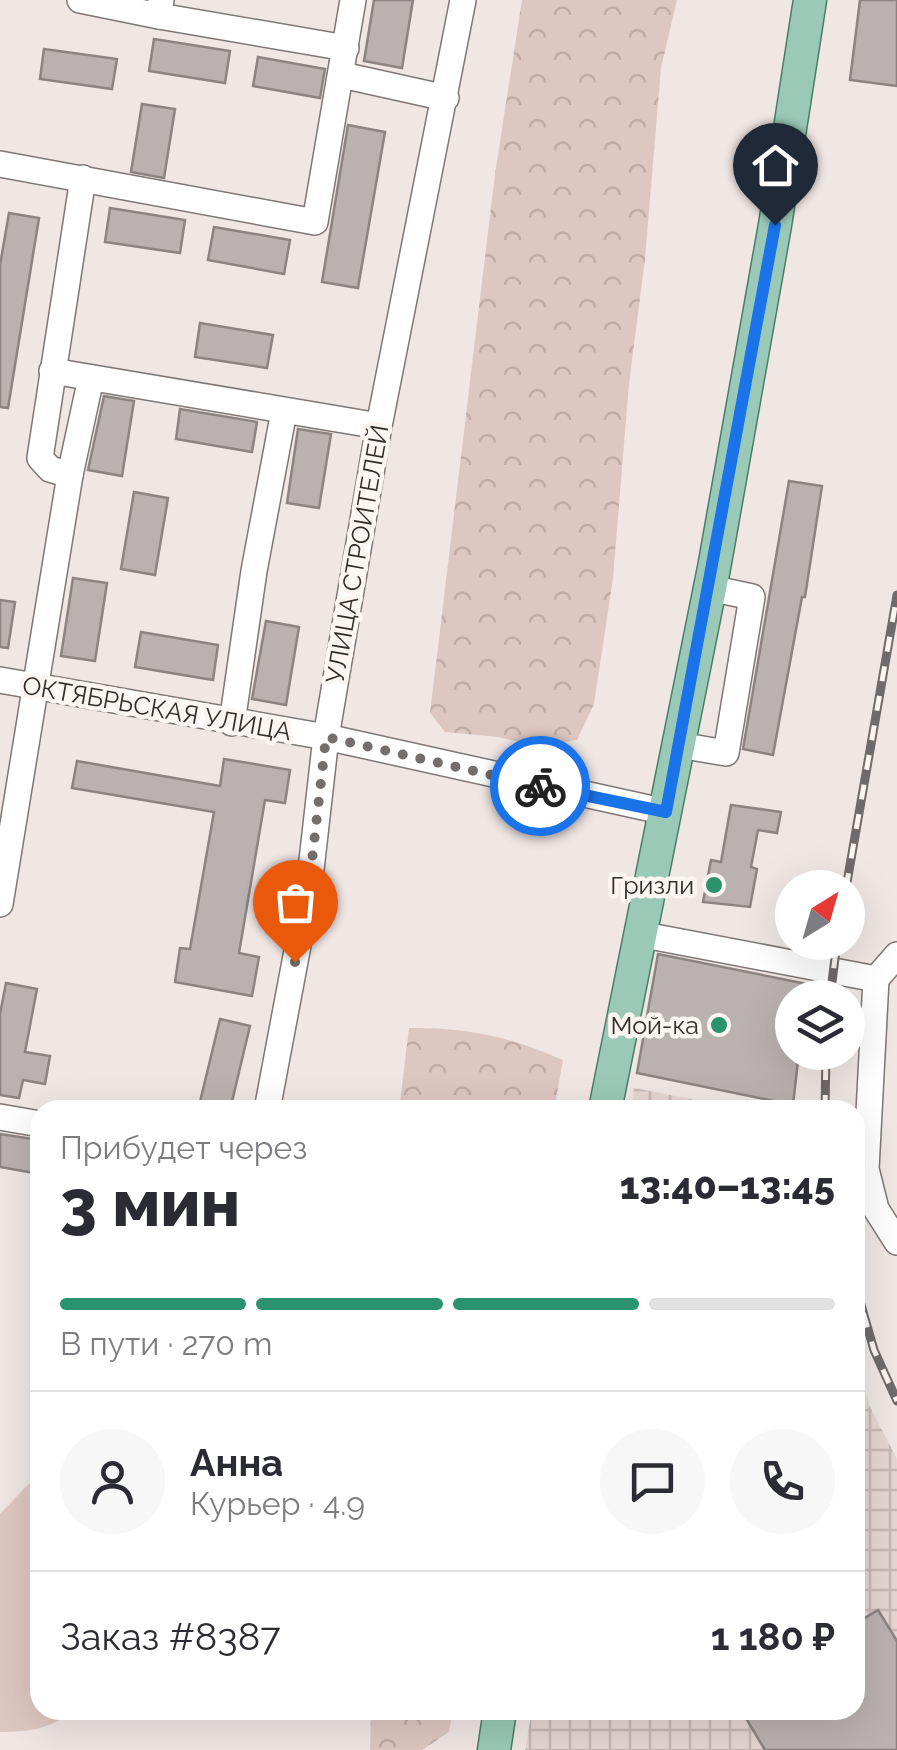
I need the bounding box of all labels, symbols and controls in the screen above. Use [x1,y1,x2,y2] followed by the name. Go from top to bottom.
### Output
[733,123,818,226] pin
[748,138,803,193] icon: home
[319,422,395,686] street label: УЛИЦА СТРОИТЕЛЕЙ
[20,670,294,746] street label: ОКТЯБРЬСКАЯ УЛИЦА
[490,736,590,836] courier
[513,759,568,814] icon: bike
[253,860,338,963] pin
[610,870,694,900] place label: Гризли
[775,870,865,960] north arrow
[775,870,865,1070] map controls
[703,874,725,896] marker: Гризли
[268,875,323,930] icon: bag
[775,980,865,1070] button: layers
[610,1010,699,1040] place label: Мой-ка
[708,1014,730,1036] marker: Мой-ка
[60,1129,307,1166] text: Прибудет через
[620,1163,835,1208] text: 13:40–13:45
[60,1165,240,1241] text: 3 мин
[60,1325,272,1362] text: В пути · 270 m
[60,1429,165,1534] button: person
[600,1429,705,1534] button: chat
[730,1429,835,1534] button: phone
[190,1440,283,1485] text: Анна
[190,1485,365,1522] text: Курьер · 4.9
[60,1614,281,1659] text: Заказ #8387
[711,1614,835,1659] text: 1 180 ₽

